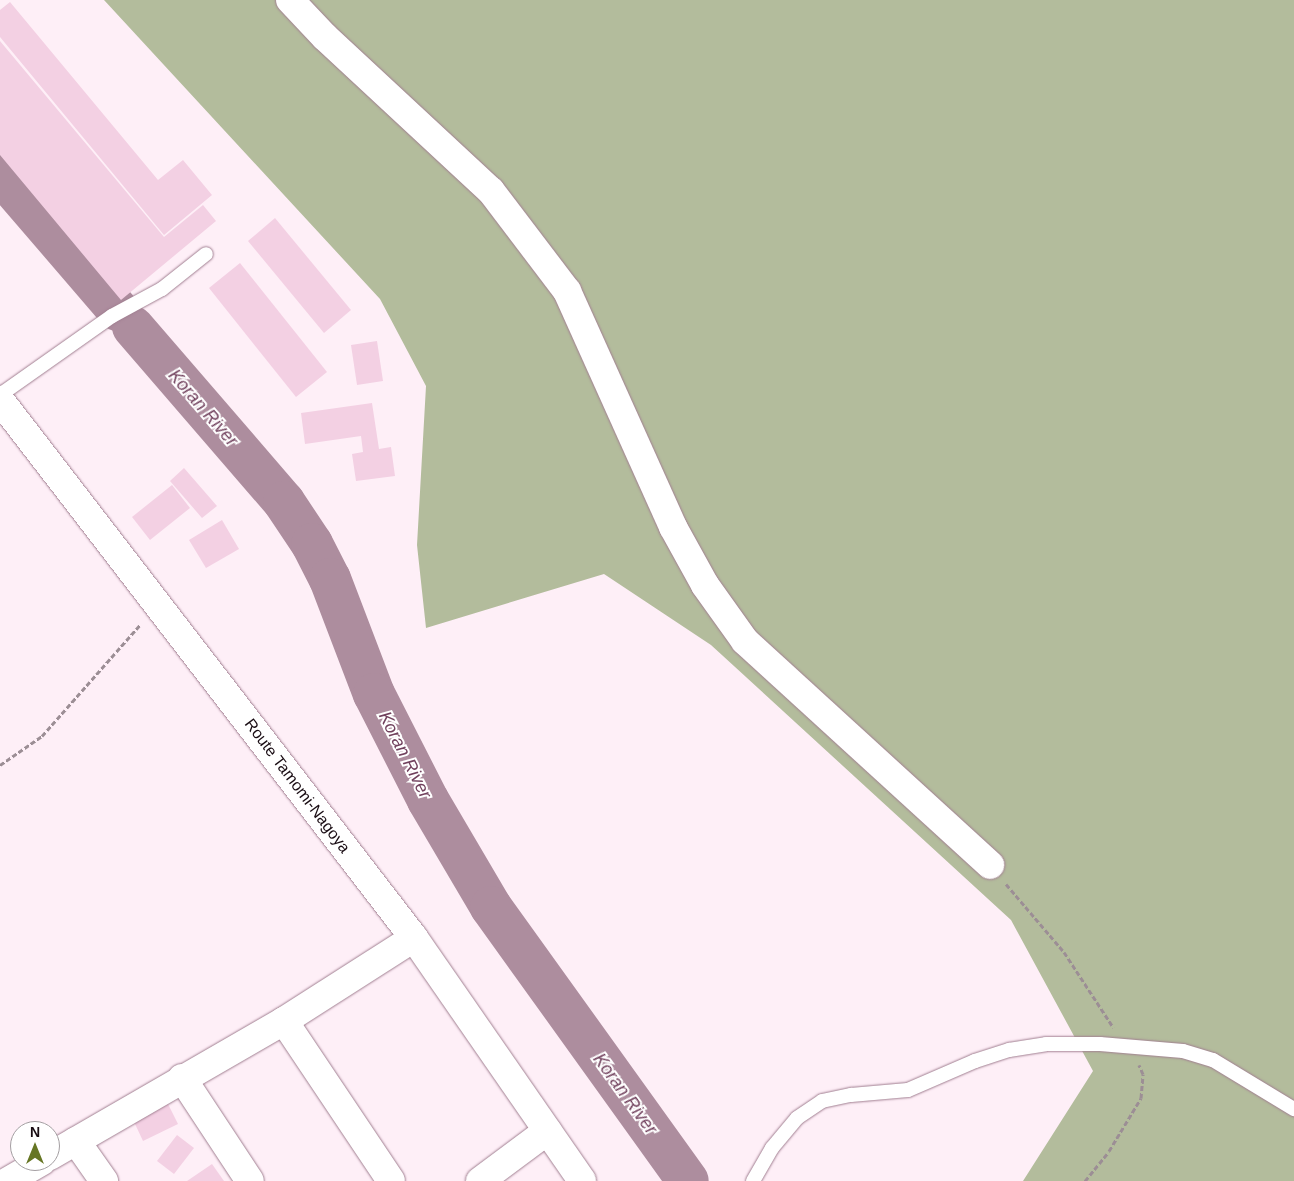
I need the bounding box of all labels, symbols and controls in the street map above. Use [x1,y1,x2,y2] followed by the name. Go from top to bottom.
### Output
[164,365,242,451] water label: Koran River
[374,708,436,802] water label: Koran River
[240,715,354,857] street label: Route Tamomi-Nagoya
[588,1049,662,1139] water label: Koran River
[10,1121,60,1171] north arrow
[30,1124,40,1140] text: N

